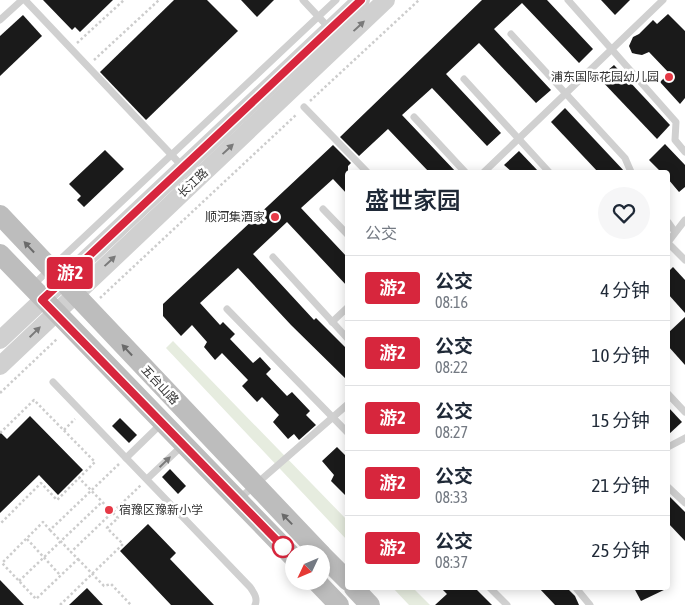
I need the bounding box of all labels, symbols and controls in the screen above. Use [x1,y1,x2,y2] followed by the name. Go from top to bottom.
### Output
[352,20,364,32] one-way arrow
[551,70,659,84] place label: 浦东国际花园幼儿园
[663,71,675,83] marker: 浦东国际花园幼儿园
[222,143,234,155] one-way arrow
[175,166,211,200] street label: 长江路
[365,187,461,214] text: 盛世家园
[598,187,650,239] button: heart
[205,210,265,224] place label: 顺河集酒家
[269,211,281,223] marker: 顺河集酒家
[365,224,397,242] text: 公交
[23,241,35,253] one-way arrow
[104,255,116,267] one-way arrow
[48,257,92,289] line badge: 游2
[57,262,83,283] text: 游2
[435,270,473,292] text: 公交
[379,277,406,298] text: 游2
[600,279,650,301] text: 4 分钟
[435,293,468,311] text: 08:16
[29,326,41,338] one-way arrow
[435,335,473,357] text: 公交
[379,342,406,363] text: 游2
[121,344,133,356] one-way arrow
[592,344,650,366] text: 10 分钟
[435,358,468,376] text: 08:22
[139,363,181,407] street label: 五台山路
[435,400,473,422] text: 公交
[379,407,406,428] text: 游2
[592,409,650,431] text: 15 分钟
[435,423,468,441] text: 08:27
[159,456,171,468] one-way arrow
[435,465,473,487] text: 公交
[379,472,406,493] text: 游2
[592,474,650,496] text: 21 分钟
[435,488,468,506] text: 08:33
[119,503,203,517] place label: 宿豫区豫新小学
[103,504,115,516] marker: 宿豫区豫新小学
[281,513,293,525] one-way arrow
[435,530,473,552] text: 公交
[272,536,294,558] unlabelled marker
[379,537,406,558] text: 游2
[592,539,650,561] text: 25 分钟
[285,545,330,590] north arrow
[285,545,330,590] map controls
[435,553,468,571] text: 08:37

